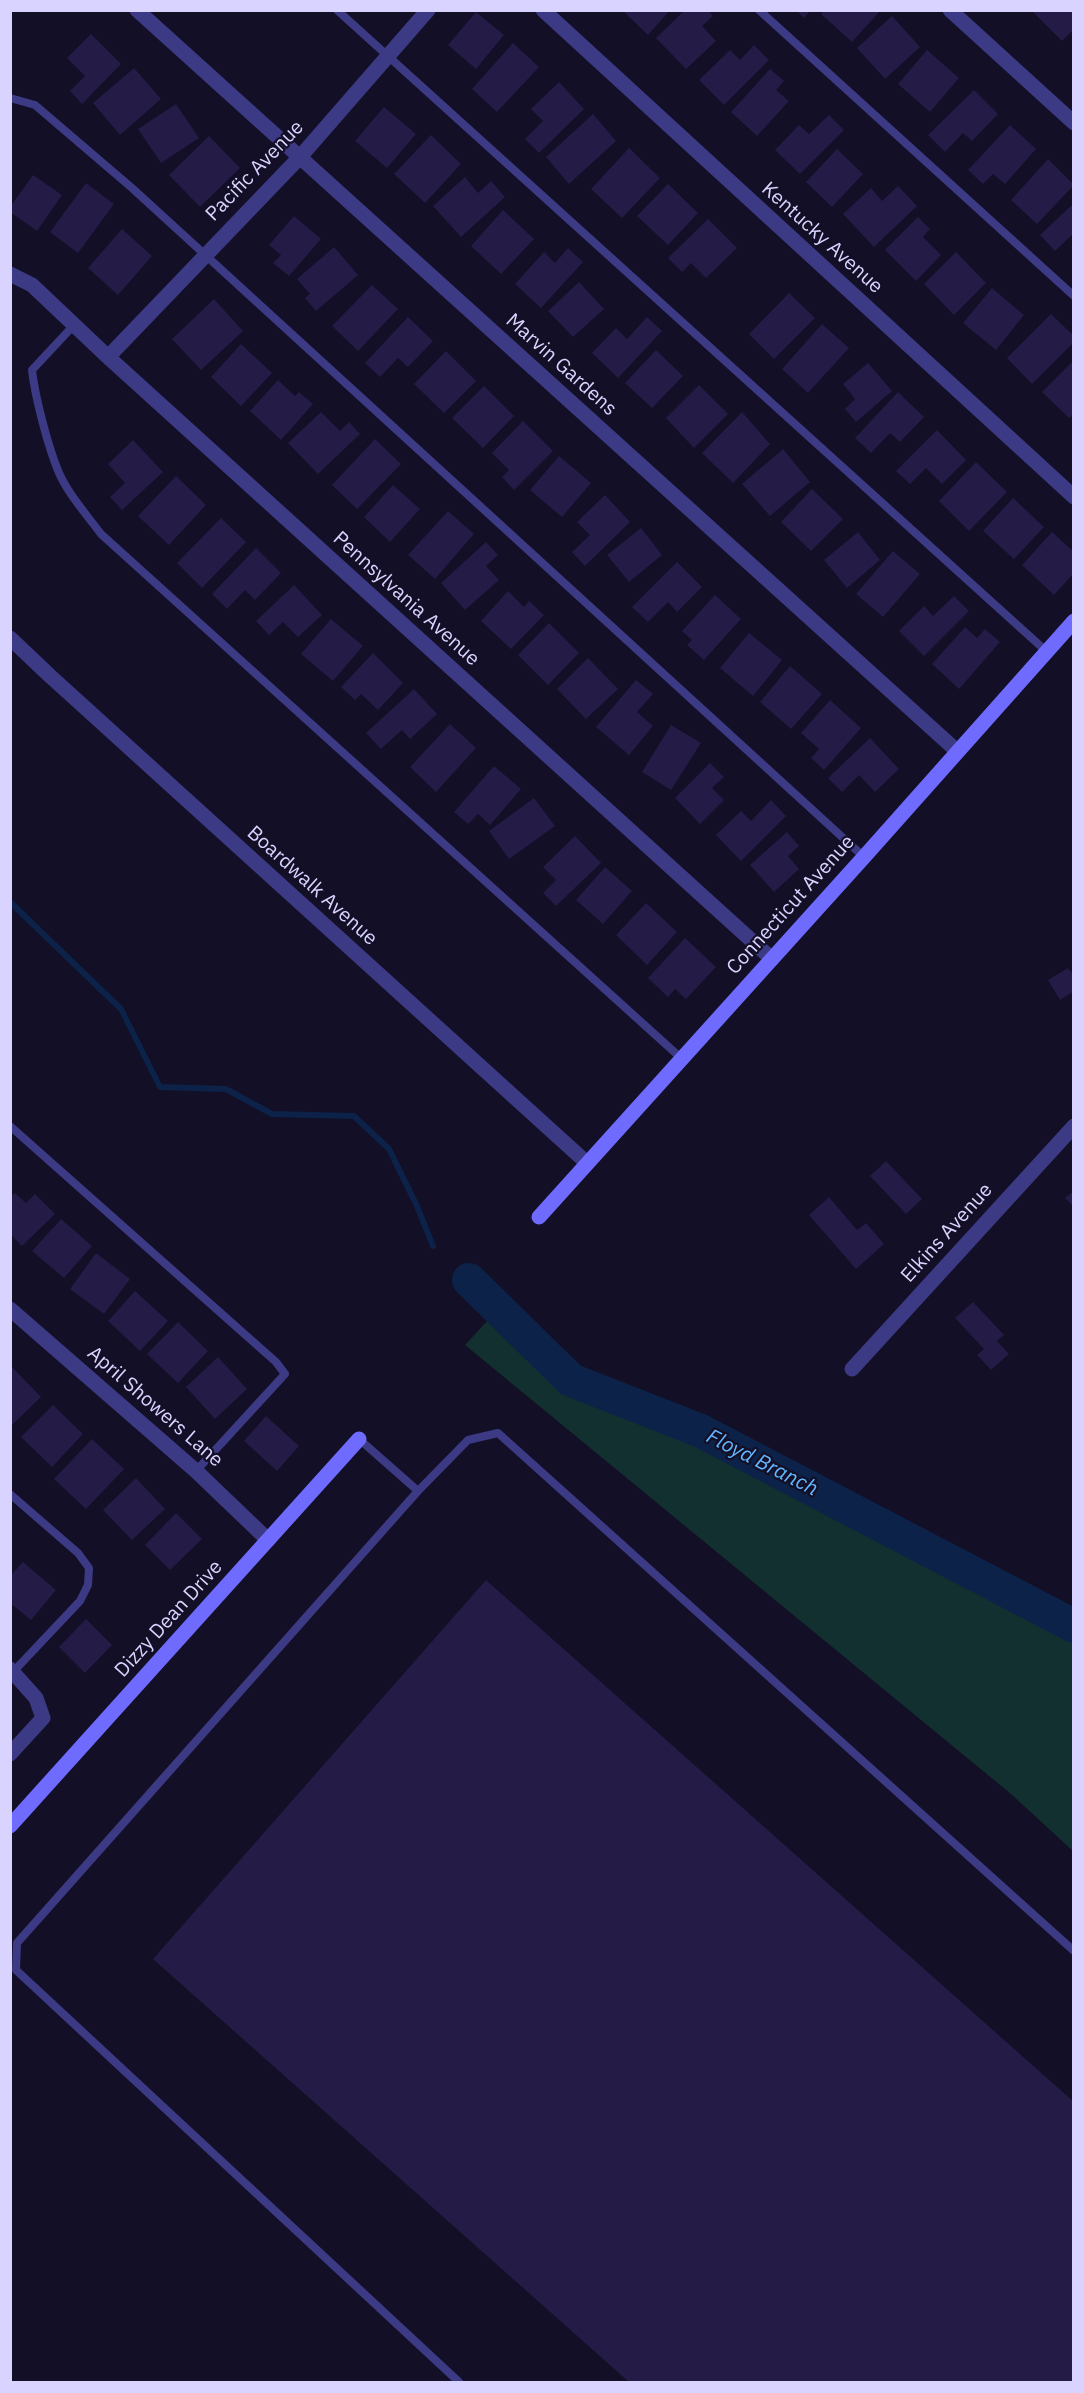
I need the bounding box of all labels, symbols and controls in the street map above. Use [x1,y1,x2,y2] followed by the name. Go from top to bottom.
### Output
[201,116,309,226] street label: Pacific Avenue
[756,177,888,299] street label: Kentucky Avenue
[501,309,621,421] street label: Marvin Gardens
[328,527,484,671] street label: Pennsylvania Avenue
[242,821,382,951] street label: Boardwalk Avenue
[722,830,860,980] street label: Connecticut Avenue
[896,1178,998,1288] street label: Elkins Avenue
[82,1342,228,1472] street label: April Showers Lane
[702,1424,822,1502] water label: Floyd Branch
[110,1556,228,1682] street label: Dizzy Dean Drive

